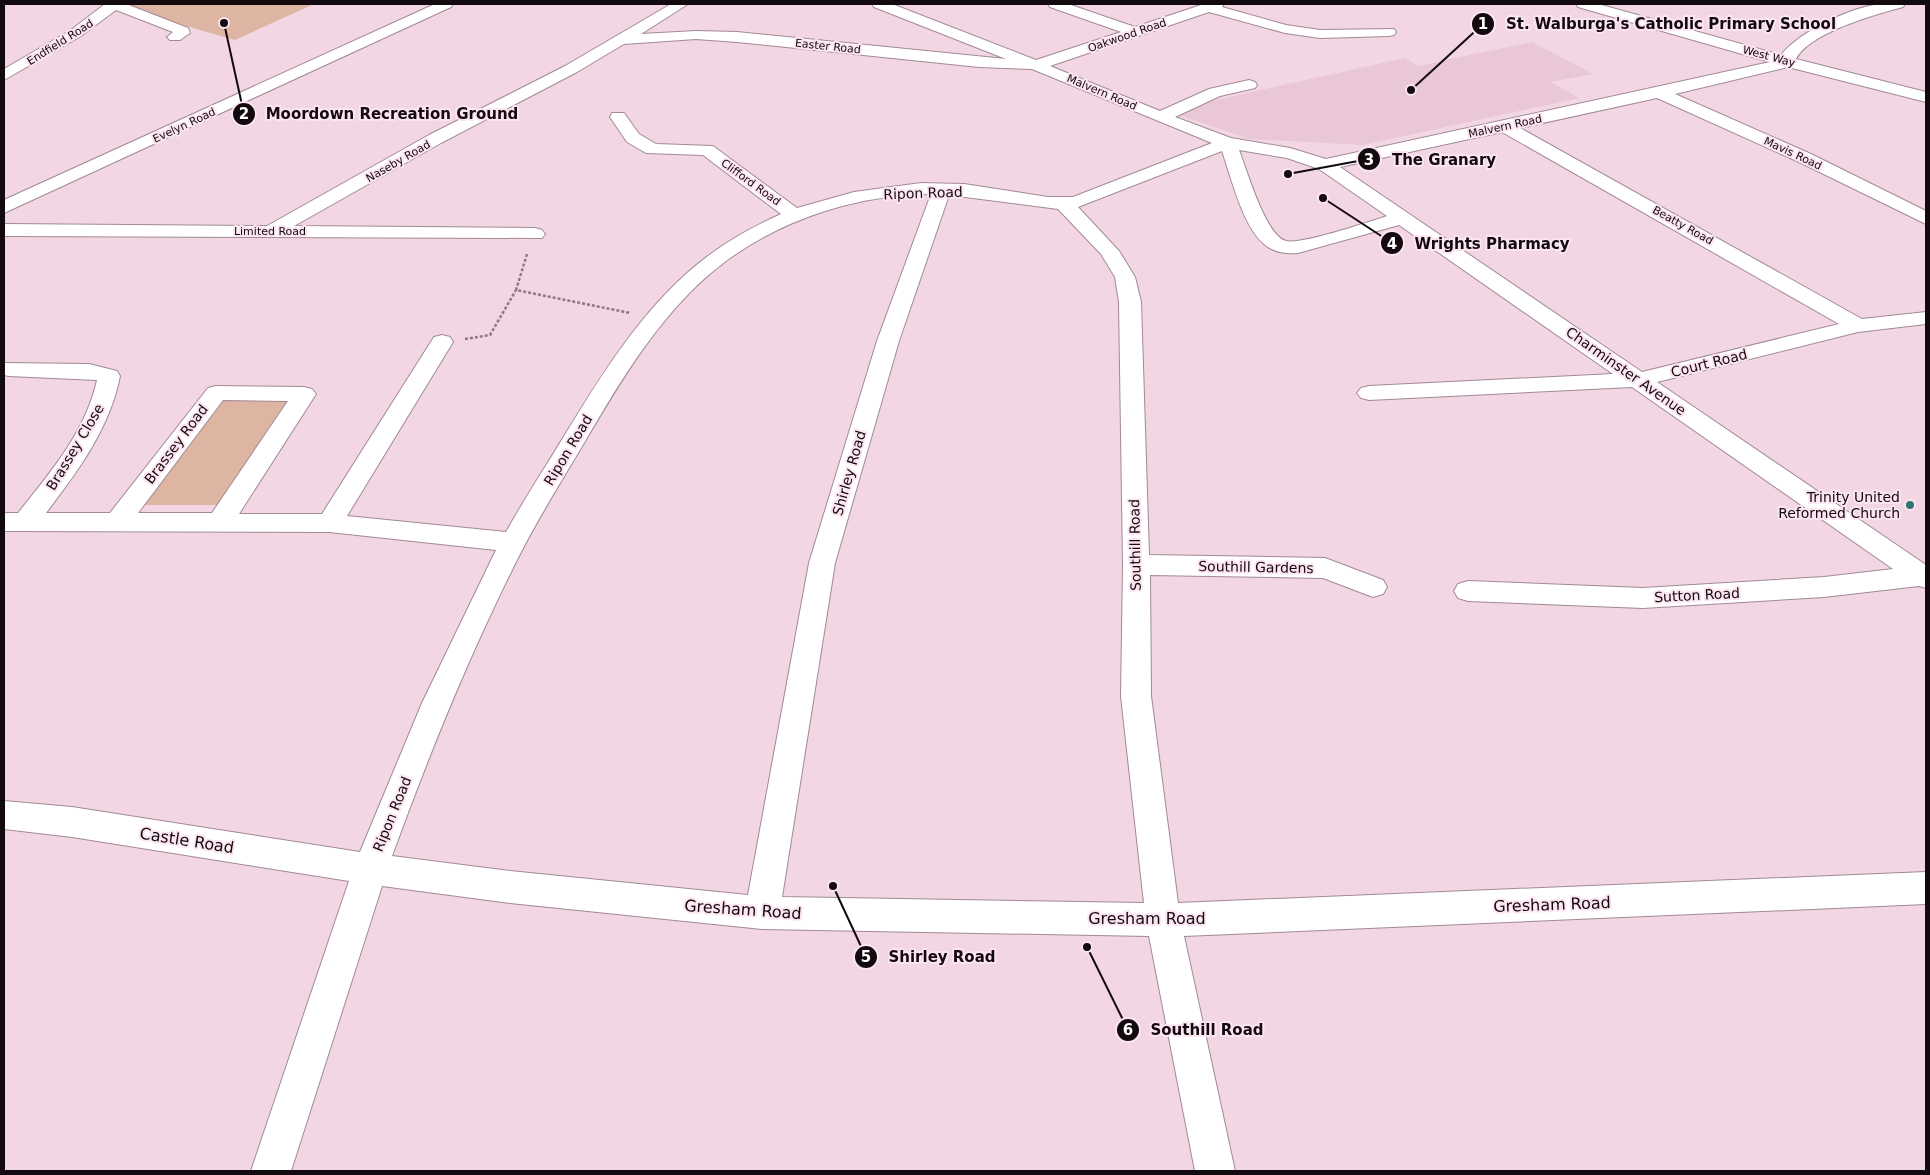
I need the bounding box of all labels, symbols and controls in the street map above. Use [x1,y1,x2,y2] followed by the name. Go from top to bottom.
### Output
[1471,9,1846,39] callout: St. Walburga's Catholic Primary School
[1478,15,1488,33] text: 1
[1506,15,1836,33] text: St. Walburga's Catholic Primary School
[1086,16,1168,55] street label: Oakwood Road
[25,17,96,68] street label: Endfield Road
[794,37,862,56] street label: Easter Road
[1741,43,1797,70] street label: West Way
[1065,72,1139,113] street label: Malvern Road
[231,99,529,129] callout: Moordown Recreation Ground
[151,105,218,146] street label: Evelyn Road
[239,105,249,123] text: 2
[266,105,518,123] text: Moordown Recreation Ground
[1467,112,1543,141] street label: Malvern Road
[1762,134,1824,173] street label: Mavis Road
[364,138,433,185] street label: Naseby Road
[1357,144,1506,174] callout: The Granary
[1364,151,1374,169] text: 3
[1392,151,1496,169] text: The Granary
[718,156,783,208] street label: Clifford Road
[883,184,963,202] street label: Ripon Road
[1650,203,1715,247] street label: Beatty Road
[234,225,306,238] street label: Limited Road
[1380,228,1580,258] callout: Wrights Pharmacy
[1387,235,1397,253] text: 4
[1414,235,1570,253] text: Wrights Pharmacy
[1563,324,1689,418] street label: Charminster Avenue
[1669,346,1749,380] street label: Court Road
[43,401,107,493] street label: Brassey Close
[141,401,211,487] street label: Brassey Road
[541,412,595,488] street label: Ripon Road
[829,429,869,517] street label: Shirley Road
[1778,489,1900,521] place label: Trinity United Reformed Church
[1126,499,1144,591] street label: Southill Road
[1904,499,1916,511] marker: Trinity United Reformed Church
[1198,558,1314,576] street label: Southill Gardens
[1654,585,1740,605] street label: Sutton Road
[370,774,414,854] street label: Ripon Road
[138,824,235,857] street label: Castle Road
[1493,893,1611,916] street label: Gresham Road
[684,896,802,923] street label: Gresham Road
[1088,909,1206,928] street label: Gresham Road
[854,942,1006,972] callout: Shirley Road
[861,948,871,966] text: 5
[888,948,996,966] text: Shirley Road
[1115,1015,1273,1045] callout: Southill Road
[1123,1021,1133,1039] text: 6
[1151,1021,1264,1039] text: Southill Road

